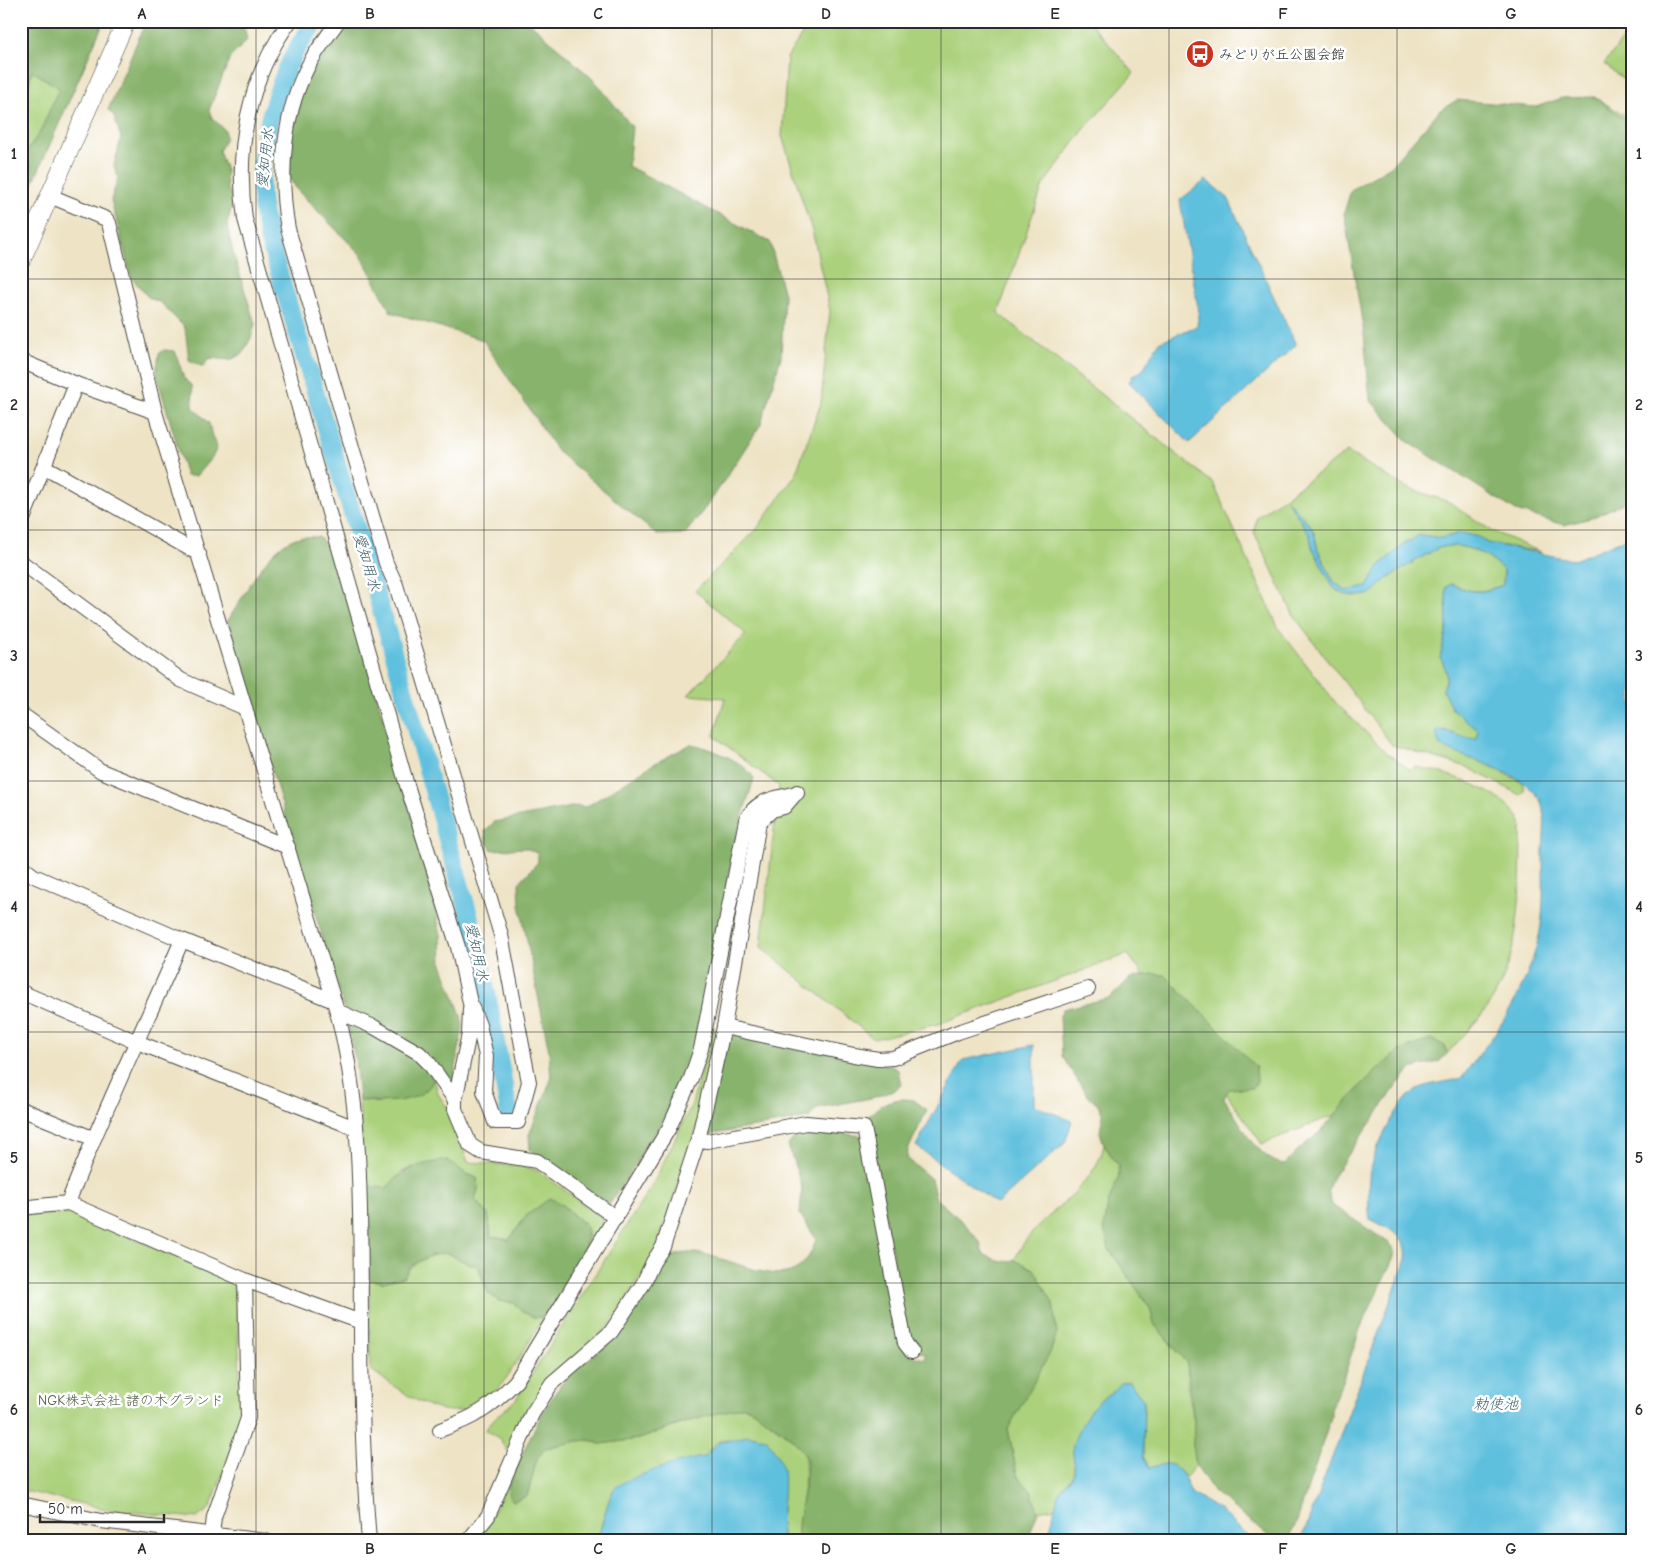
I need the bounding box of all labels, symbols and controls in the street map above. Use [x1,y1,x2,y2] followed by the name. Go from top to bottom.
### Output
[138,5,147,23] text: A
[365,5,375,23] text: B
[593,5,603,23] text: C
[821,5,831,23] text: D
[1050,5,1060,23] text: E
[1278,5,1288,23] text: F
[1505,5,1517,23] text: G
[1185,39,1215,69] bus stop icon: みどりが丘公園会館
[1219,46,1345,63] place label: みどりが丘公園会館
[253,127,277,189] water label: 愛知用水
[11,145,17,163] text: 1
[1636,145,1642,163] text: 1
[10,396,18,414] text: 2
[1635,396,1643,414] text: 2
[350,531,384,593] water label: 愛知用水
[10,647,18,665] text: 3
[1635,647,1643,665] text: 3
[10,898,18,916] text: 4
[1635,898,1643,916] text: 4
[461,921,493,983] water label: 愛知用水
[10,1149,18,1167] text: 5
[1635,1149,1643,1167] text: 5
[38,1392,224,1409] park label: NGK株式会社 諸の木グランド
[1473,1395,1519,1413] water label: 勅使池
[10,1401,18,1419] text: 6
[1635,1401,1643,1419] text: 6
[40,1492,164,1524] scale bar
[48,1500,83,1518] text: 50 m
[138,1540,147,1558] text: A
[365,1540,375,1558] text: B
[593,1540,603,1558] text: C
[821,1540,831,1558] text: D
[1050,1540,1060,1558] text: E
[1278,1540,1288,1558] text: F
[1505,1540,1517,1558] text: G

